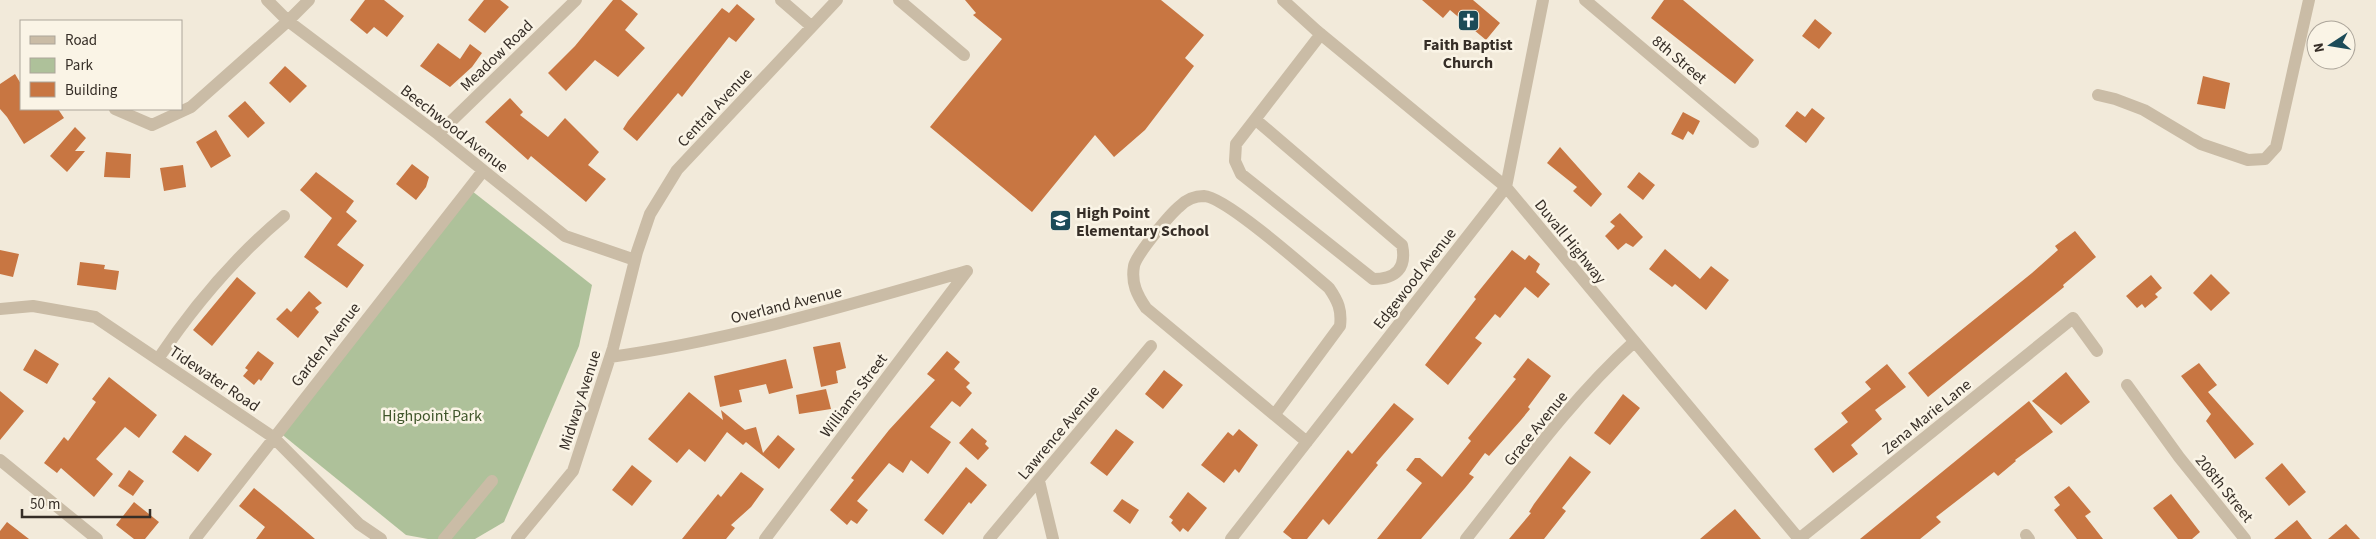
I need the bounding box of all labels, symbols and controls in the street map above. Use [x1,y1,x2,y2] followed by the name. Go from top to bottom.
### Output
[1456,8,1480,32] church icon: Faith Baptist Church
[455,15,538,96] street label: Meadow Road
[20,20,182,110] legend
[2306,20,2356,70] north arrow
[65,30,97,51] text: Road
[1647,30,1712,90] street label: 8th Street
[1423,34,1513,74] place label: Faith Baptist Church
[2309,41,2330,54] text: N
[65,55,94,76] text: Park
[672,63,757,152] street label: Central Avenue
[65,80,118,101] text: Building
[396,80,513,178] street label: Beechwood Avenue
[1529,195,1612,289] street label: Duvall Highway
[1076,202,1209,242] place label: High Point Elementary School
[1048,209,1072,233] school or university icon: High Point Elementary School
[1368,223,1461,334] street label: Edgewood Avenue
[728,281,844,329] street label: Overland Avenue
[286,298,366,391] street label: Garden Avenue
[165,340,264,417] street label: Tidewater Road
[553,347,606,453] street label: Midway Avenue
[815,349,893,442] street label: Williams Street
[1877,374,1976,460] street label: Zena Marie Lane
[1013,381,1105,484] street label: Lawrence Avenue
[1499,386,1573,471] street label: Grace Avenue
[382,405,482,427] park label: Highpoint Park
[2190,450,2259,528] street label: 208th Street
[22,486,150,518] scale bar
[30,494,60,515] text: 50 m

